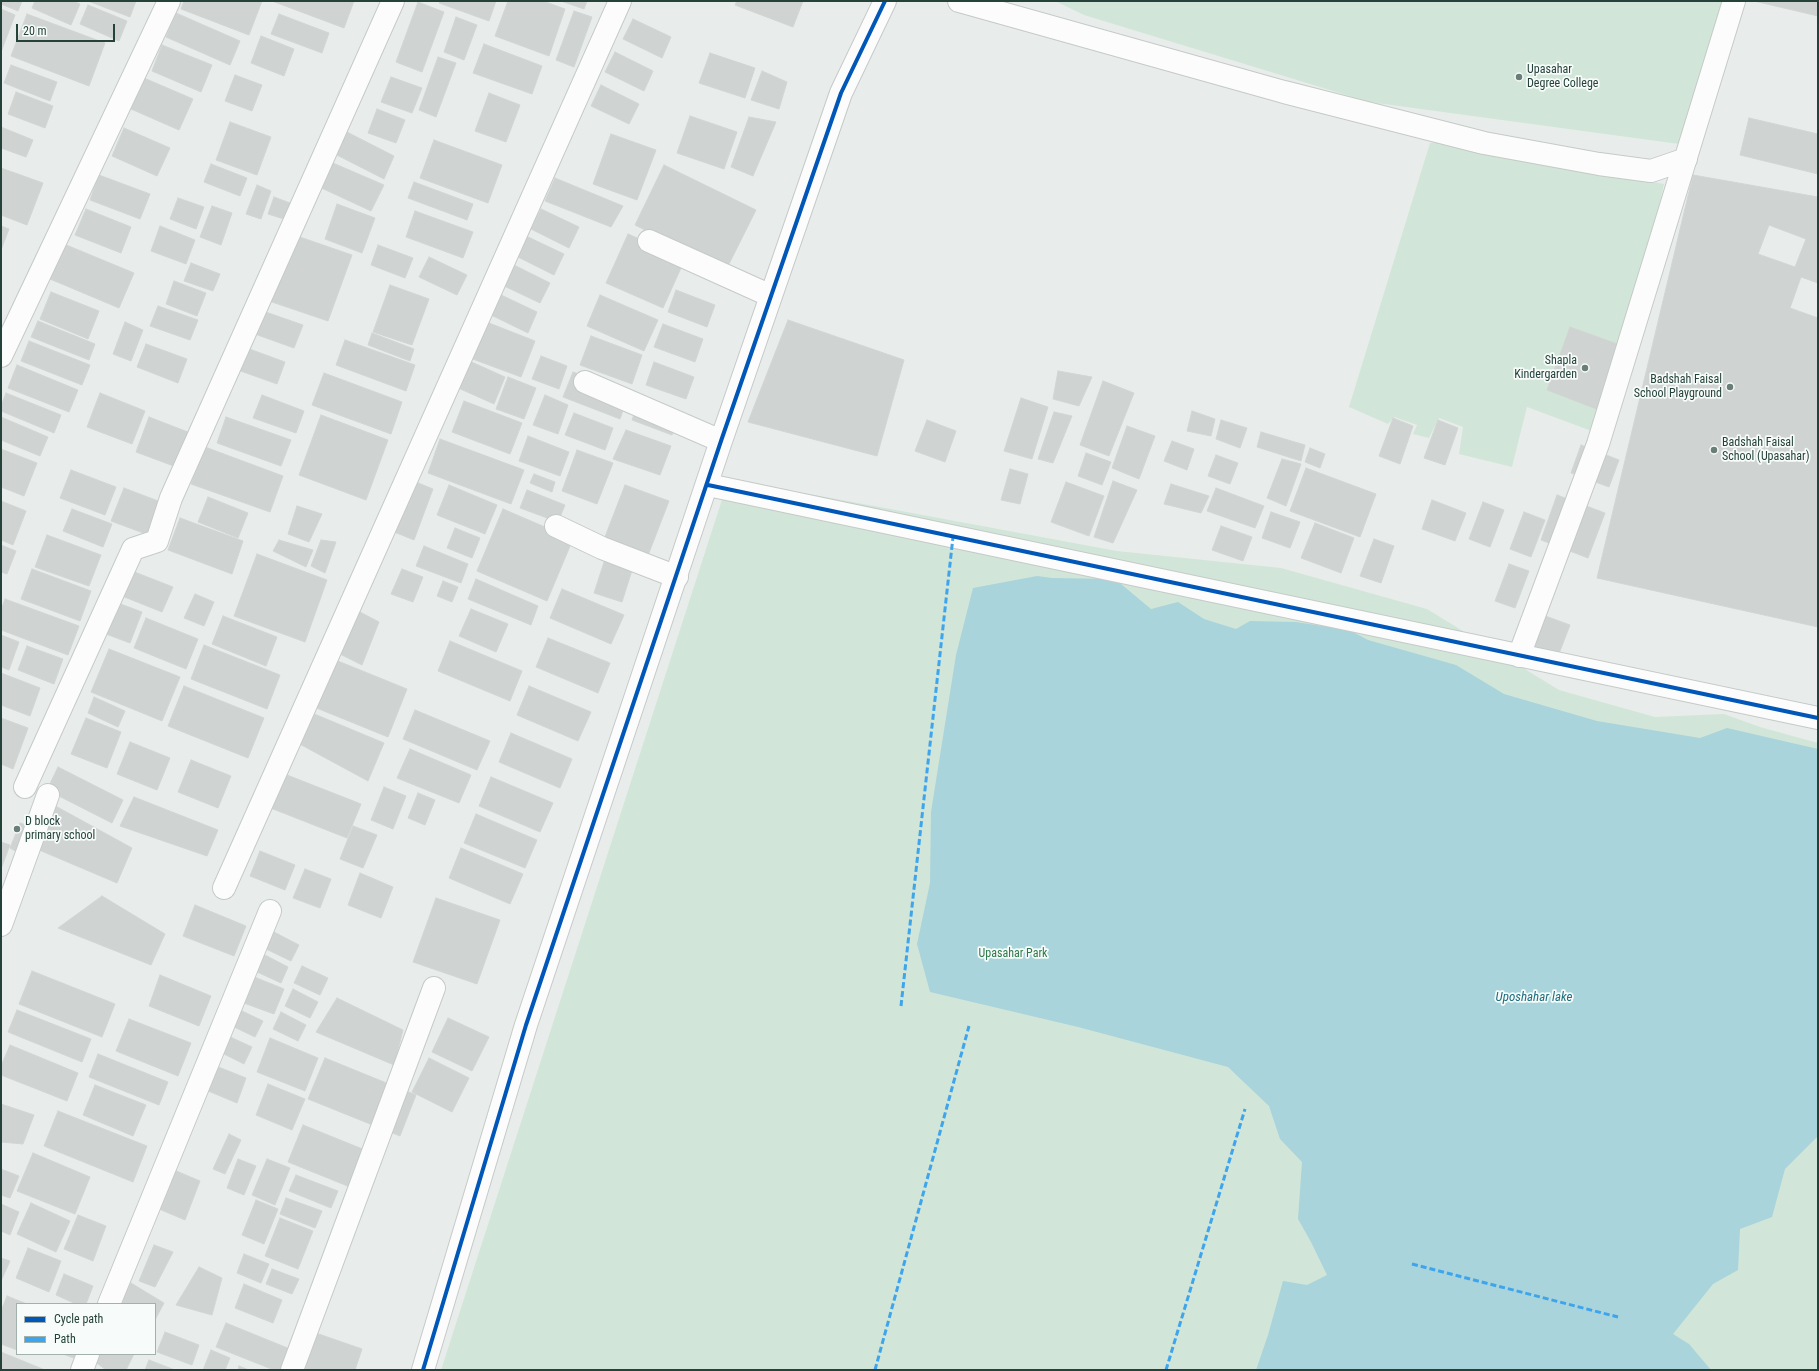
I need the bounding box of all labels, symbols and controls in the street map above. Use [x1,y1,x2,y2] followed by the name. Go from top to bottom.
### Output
[18,16,117,42] scale bar
[23,24,47,38] text: 20 m
[1527,63,1598,91] place label: Upasahar Degree College
[1514,72,1524,82] marker: Upasahar Degree College
[1514,354,1577,382] place label: Shapla Kindergarden
[1580,363,1590,373] marker: Shapla Kindergarden
[1634,373,1722,401] place label: Badshah Faisal School Playground
[1725,382,1735,392] marker: Badshah Faisal School Playground
[1722,436,1810,464] place label: Badshah Faisal School (Upasahar)
[1709,445,1719,455] marker: Badshah Faisal School (Upasahar)
[25,815,95,843] place label: D block primary school
[12,824,22,834] marker: D block primary school
[979,947,1047,961] park label: Upasahar Park
[1496,990,1572,1006] water label: Uposhahar lake
[16,1303,156,1355] legend
[54,1312,103,1326] text: Cycle path
[54,1332,76,1346] text: Path

